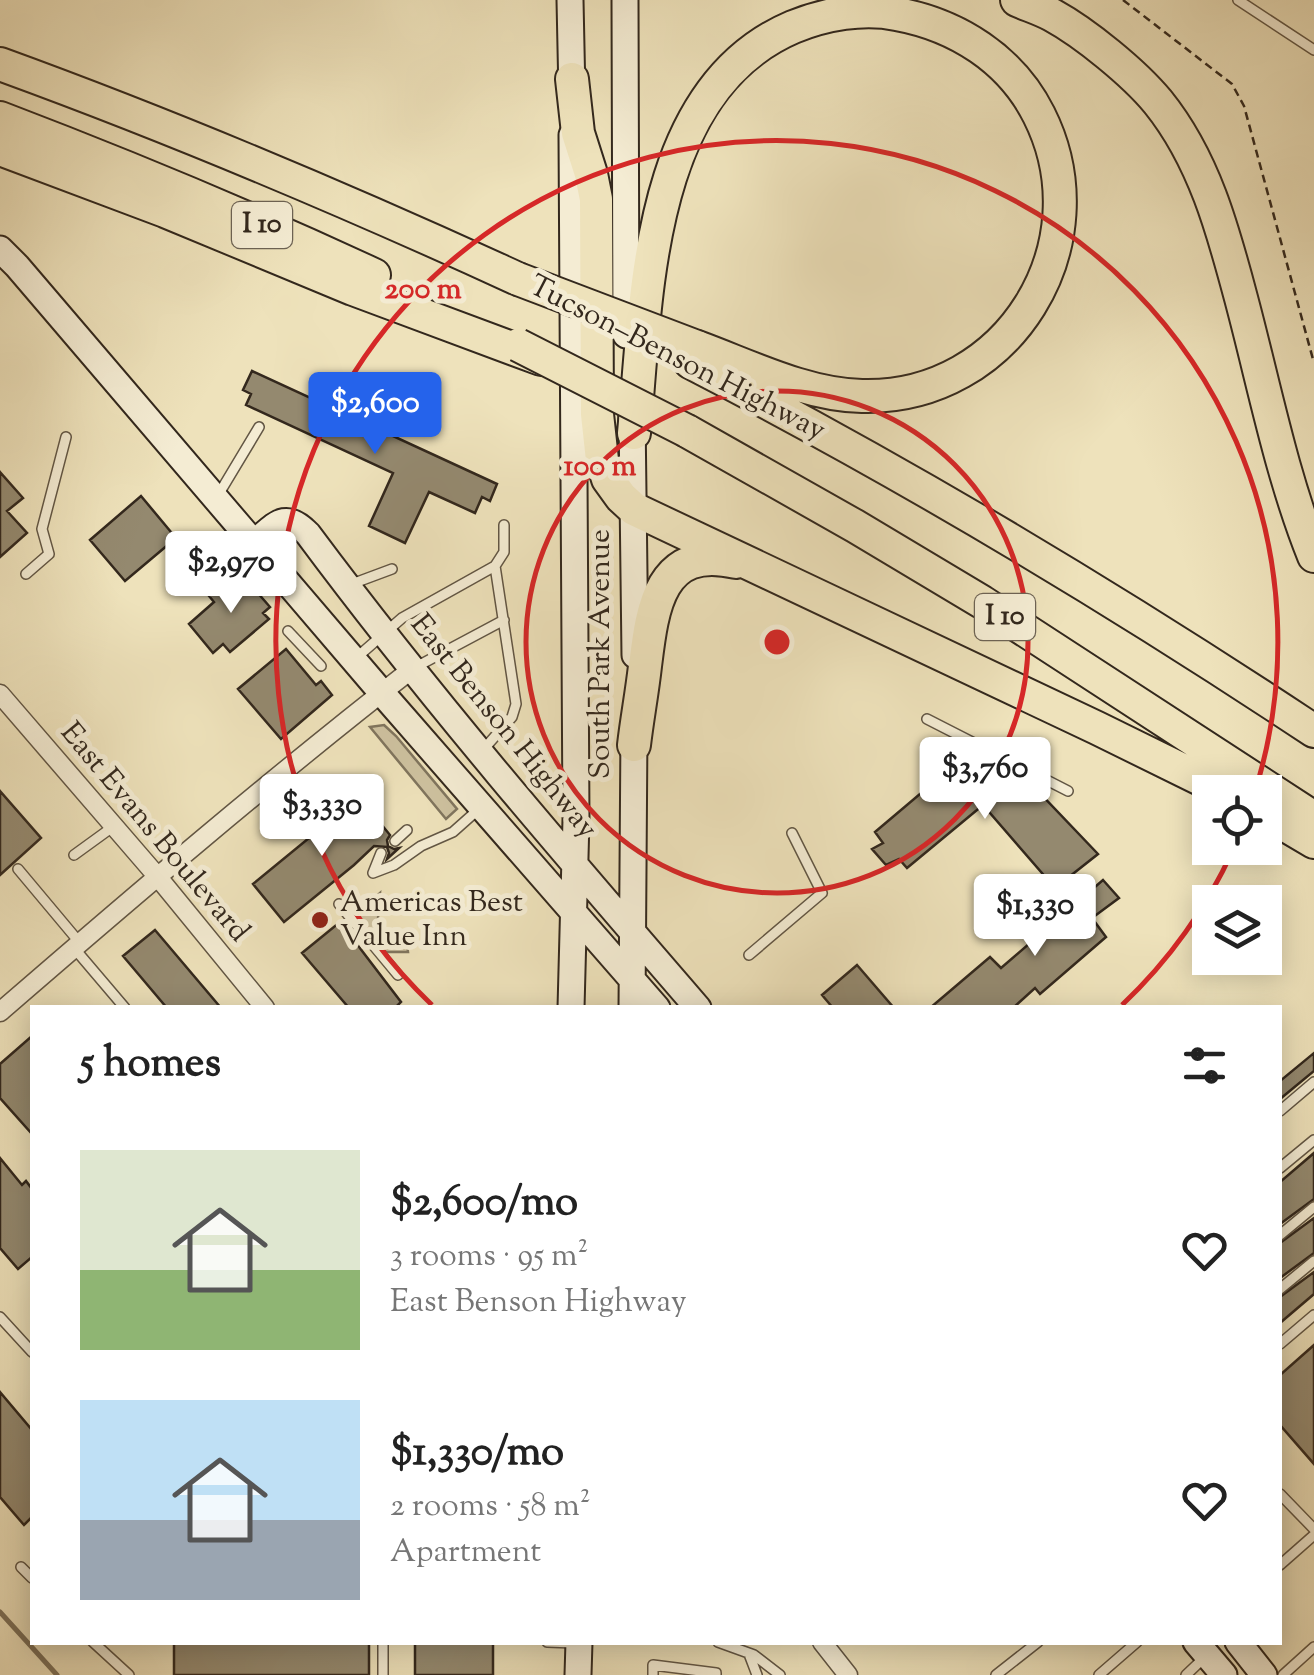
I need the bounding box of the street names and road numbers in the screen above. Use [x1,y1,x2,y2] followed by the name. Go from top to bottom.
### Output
[232,202,292,248] road number: I 10
[521,265,833,453] street label: Tucson–Benson Highway
[580,529,623,779] street label: South Park Avenue
[975,594,1035,640] road number: I 10
[399,605,607,849] street label: East Benson Highway
[49,714,259,952] street label: East Evans Boulevard

